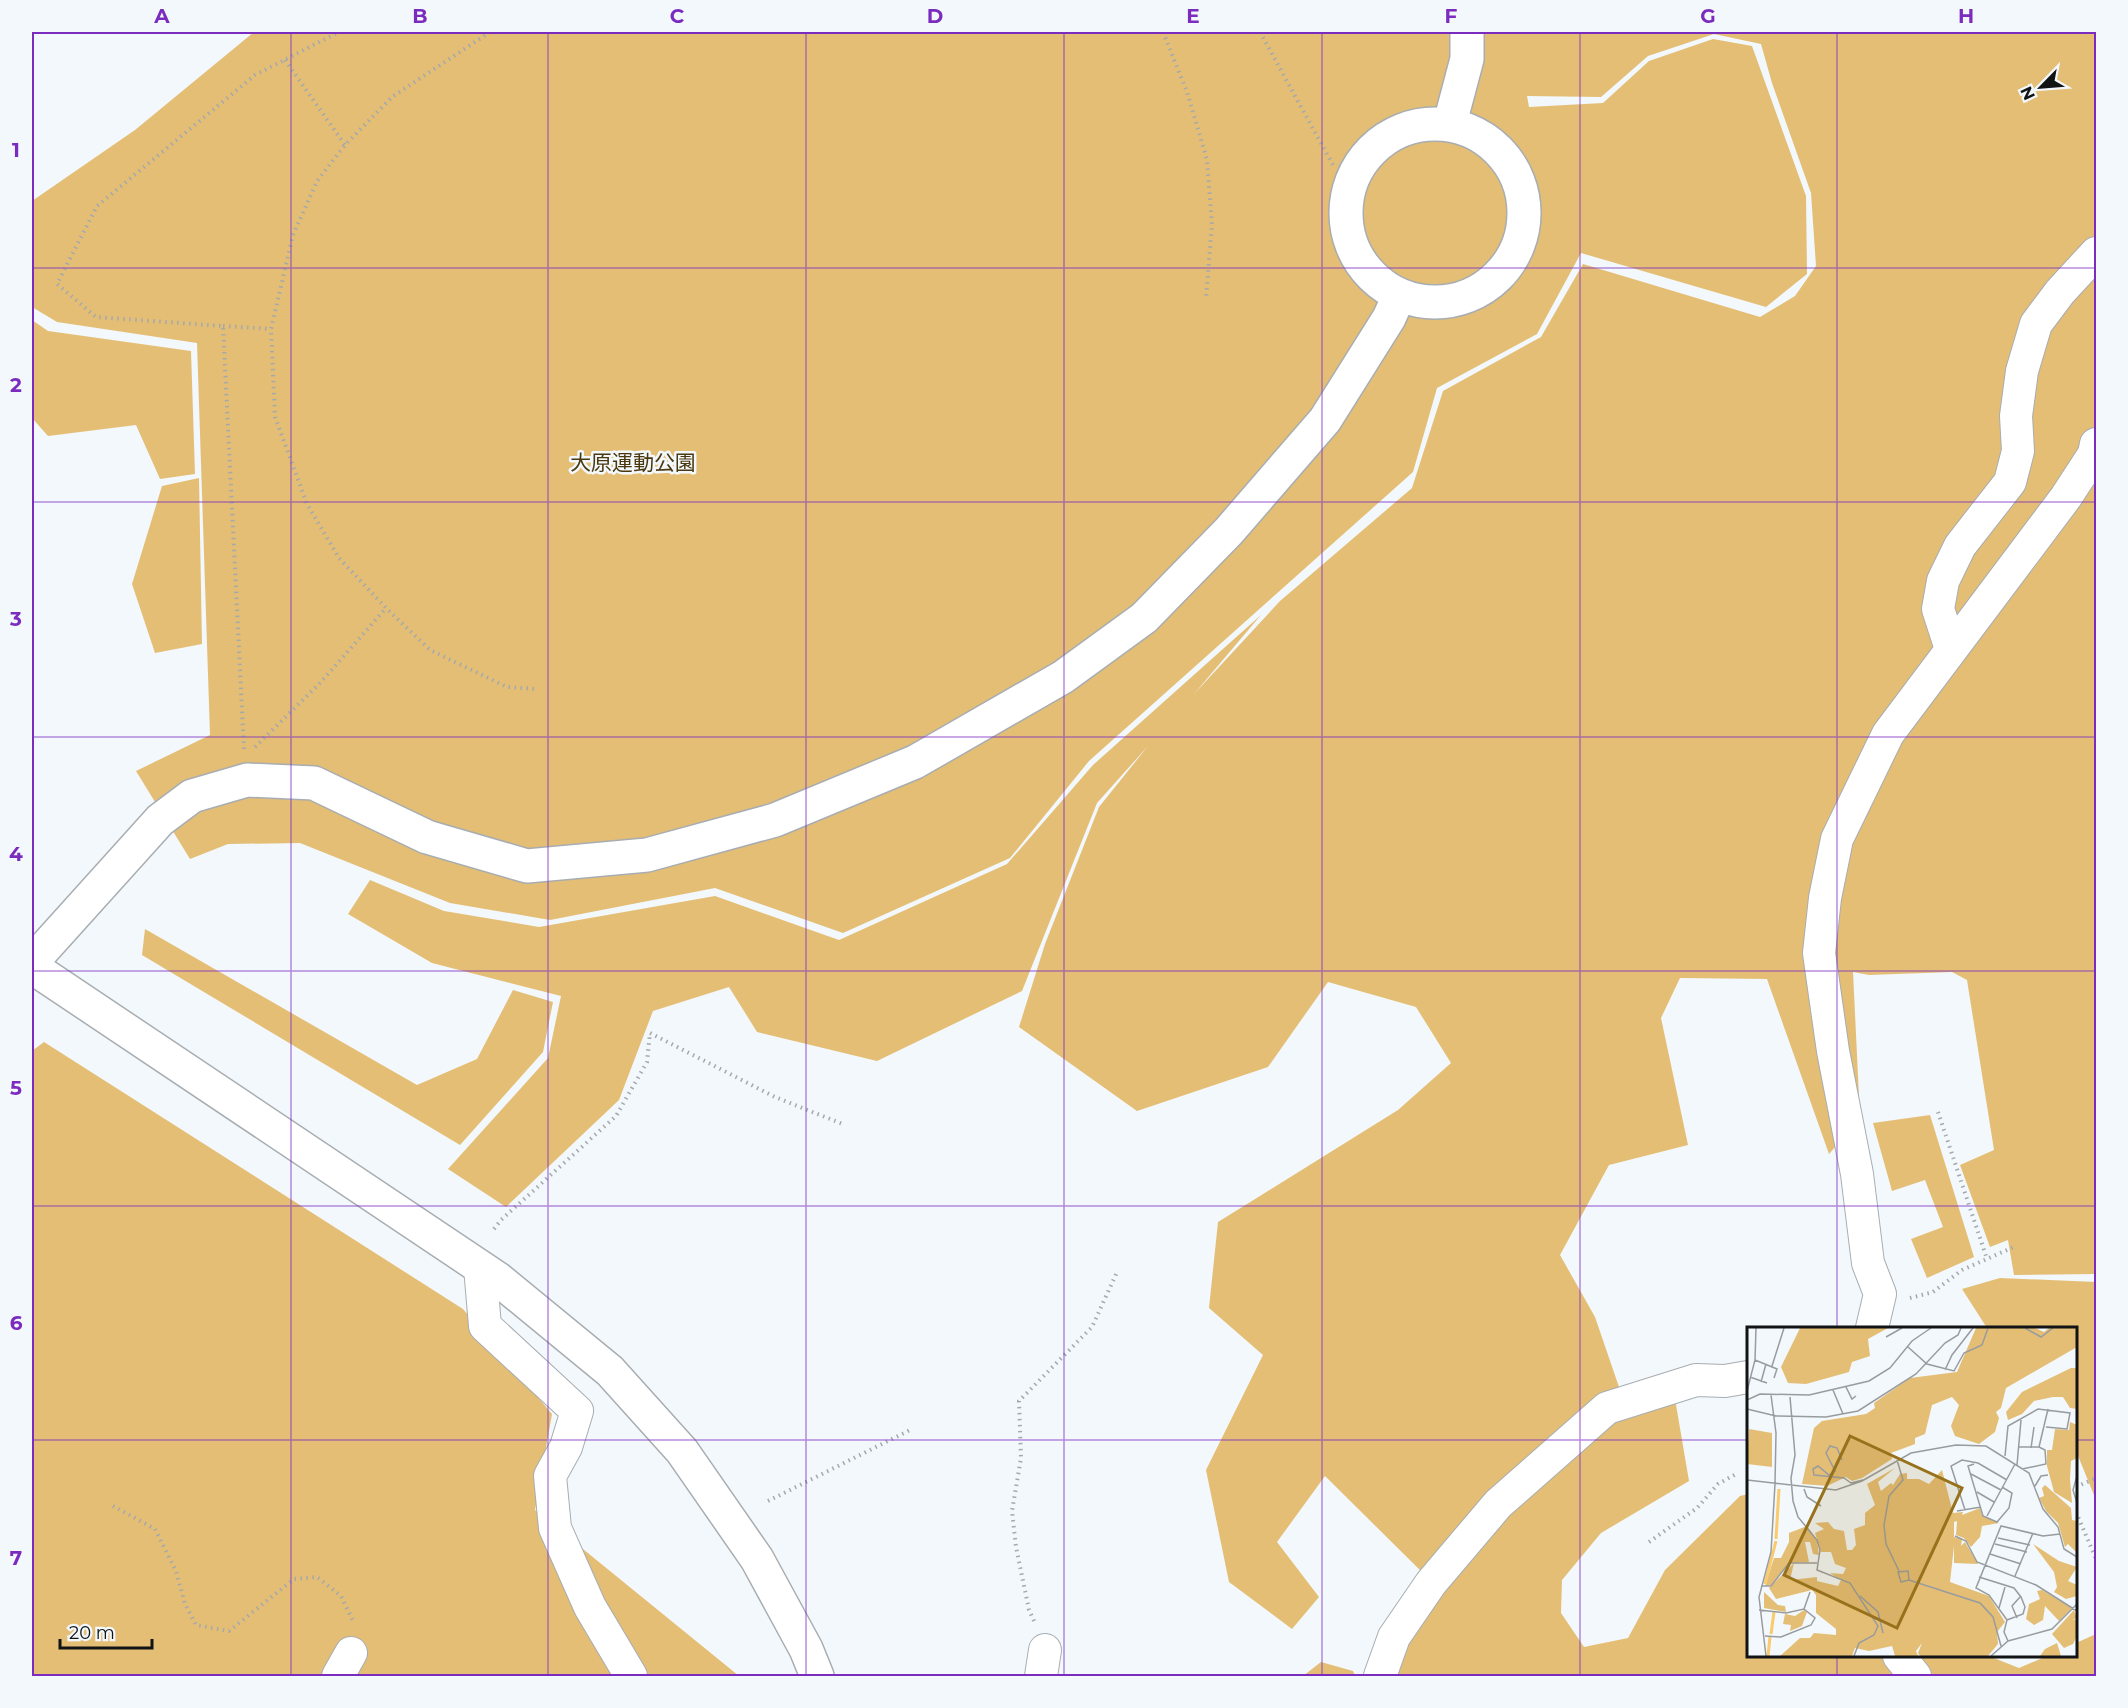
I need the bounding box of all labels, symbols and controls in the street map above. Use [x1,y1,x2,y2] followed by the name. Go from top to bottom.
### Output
[153,4,170,28] text: A
[412,4,428,28] text: B
[670,4,685,28] text: C
[927,4,943,28] text: D
[1186,4,1200,28] text: E
[1445,4,1458,28] text: F
[1700,4,1716,28] text: G
[1958,4,1974,28] text: H
[2011,57,2071,117] north arrow
[2017,83,2039,103] text: N
[12,138,20,162] text: 1
[10,373,22,397] text: 2
[570,450,696,475] park label: 大原運動公園
[9,607,22,631] text: 3
[9,842,23,866] text: 4
[10,1076,22,1100] text: 5
[10,1311,23,1335] text: 6
[1747,1327,2077,1657] inset map
[10,1546,22,1570] text: 7
[60,1612,152,1650] scale bar
[69,1622,115,1644] text: 20 m

